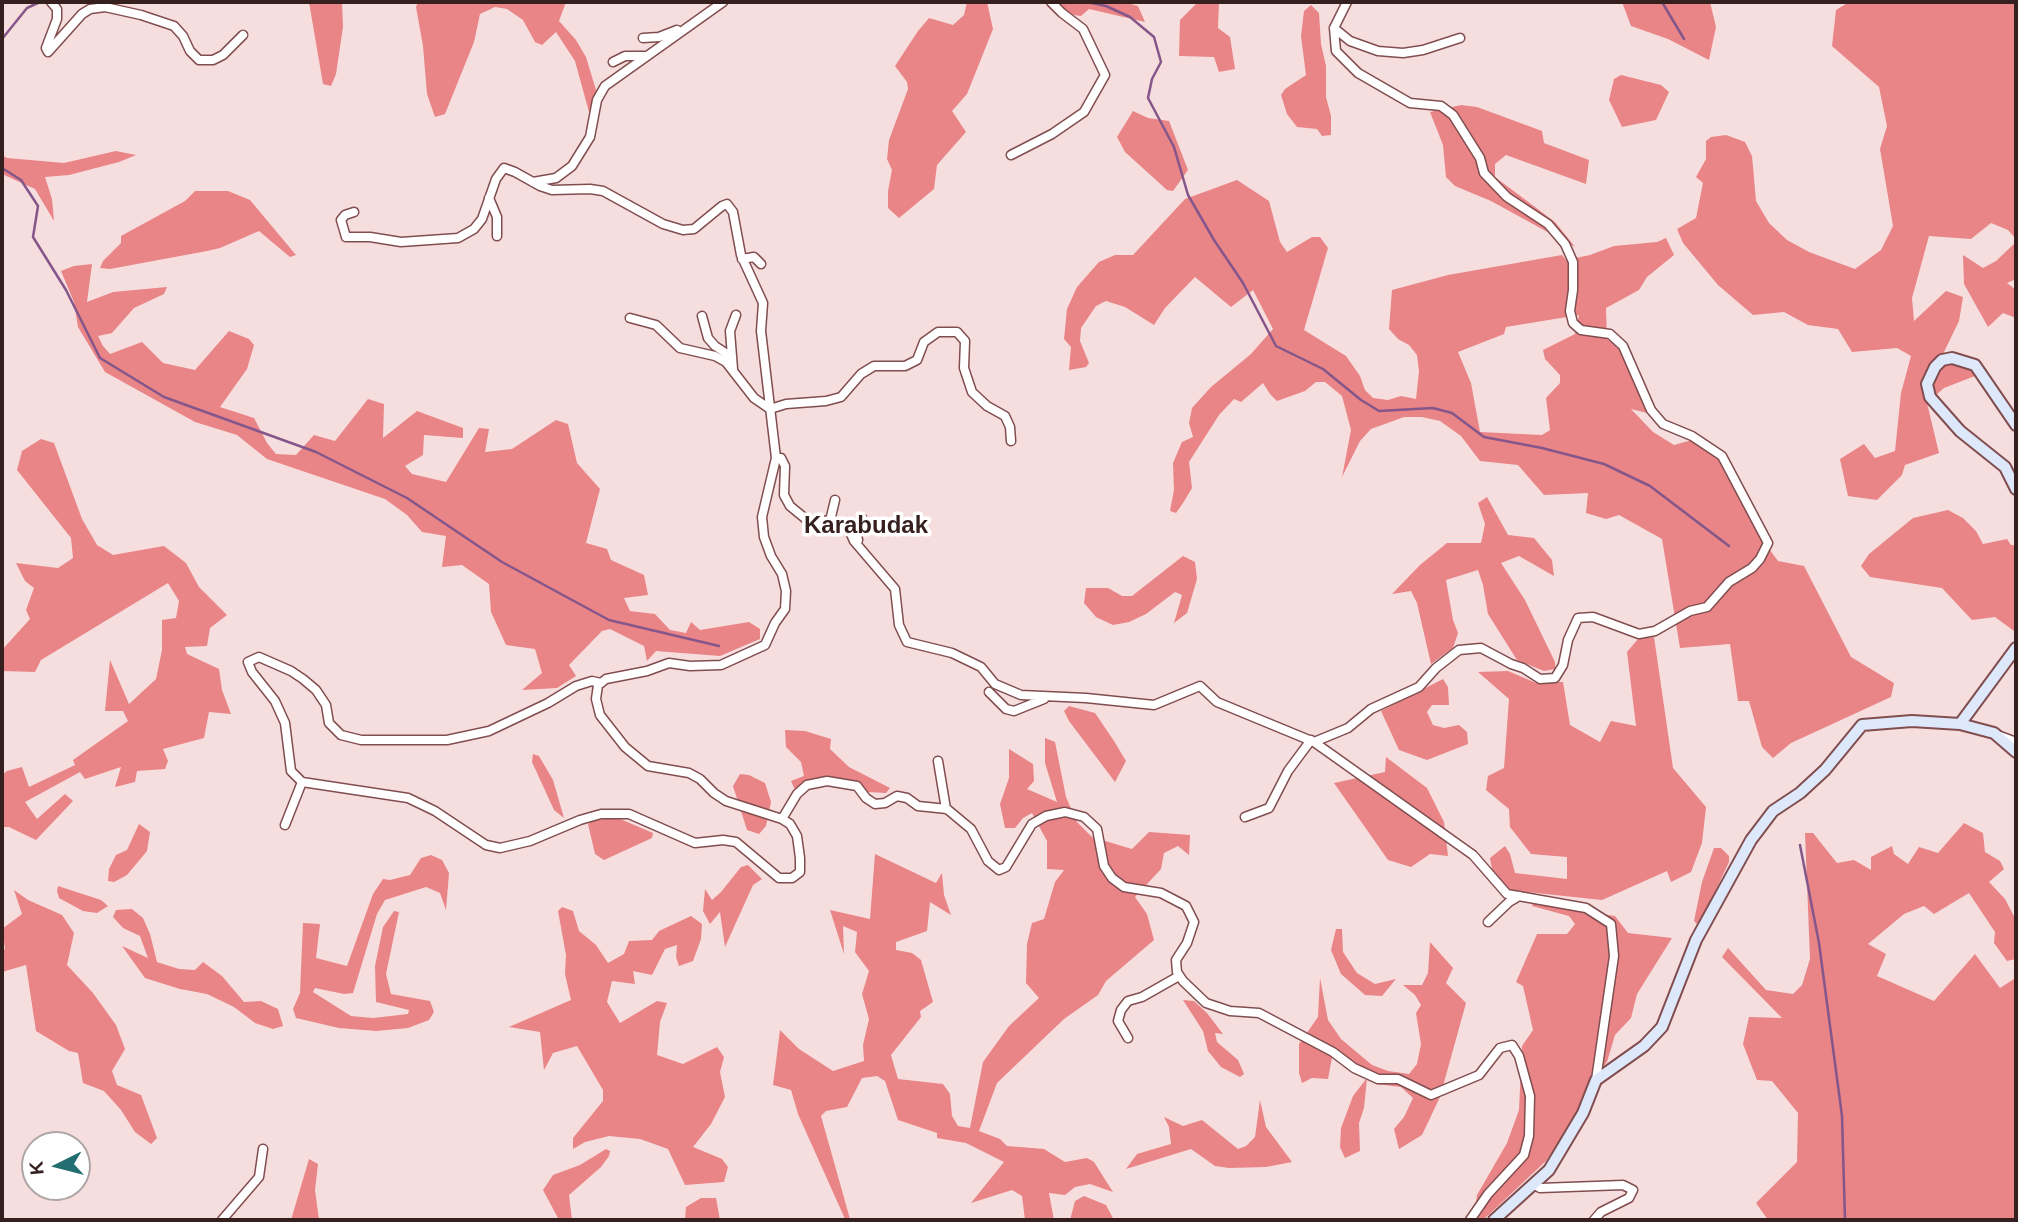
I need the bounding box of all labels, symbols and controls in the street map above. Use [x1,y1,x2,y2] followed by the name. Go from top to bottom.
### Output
[804,512,928,540] district label: Karabudak
[21,1131,91,1201] north arrow
[25,1160,48,1176] text: K

